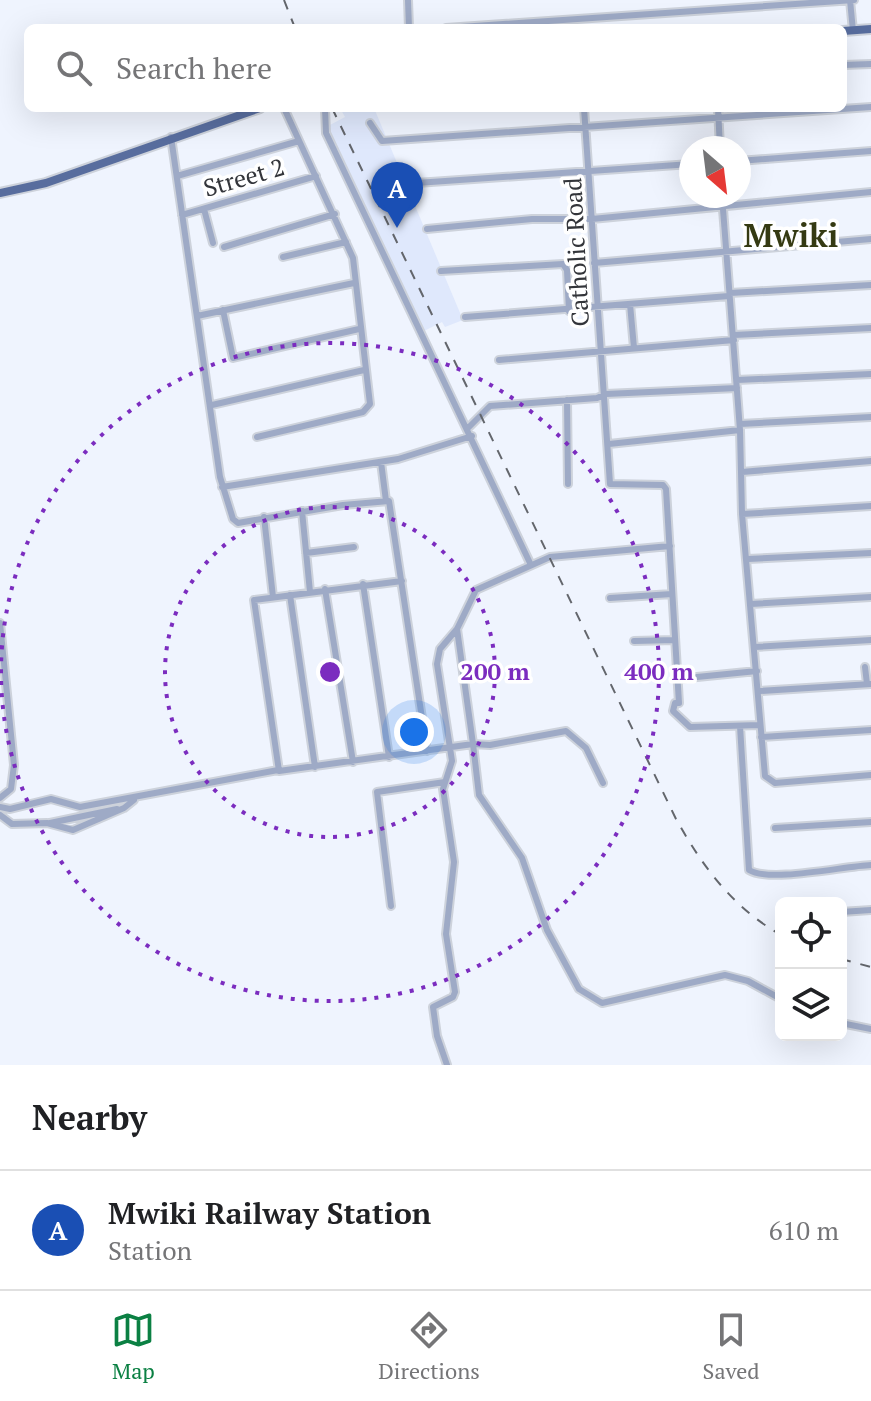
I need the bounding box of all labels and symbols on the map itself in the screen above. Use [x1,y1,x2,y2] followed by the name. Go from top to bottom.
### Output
[679,136,751,208] north arrow
[200,150,288,204] street label: Street 2
[371,162,423,228] pin: A
[556,177,596,327] street label: Catholic Road
[744,214,838,256] district label: Mwiki
[460,655,530,687] text: 200 m
[624,655,694,687] text: 400 m
[316,658,344,686] centre of rings
[394,712,434,752] your location

